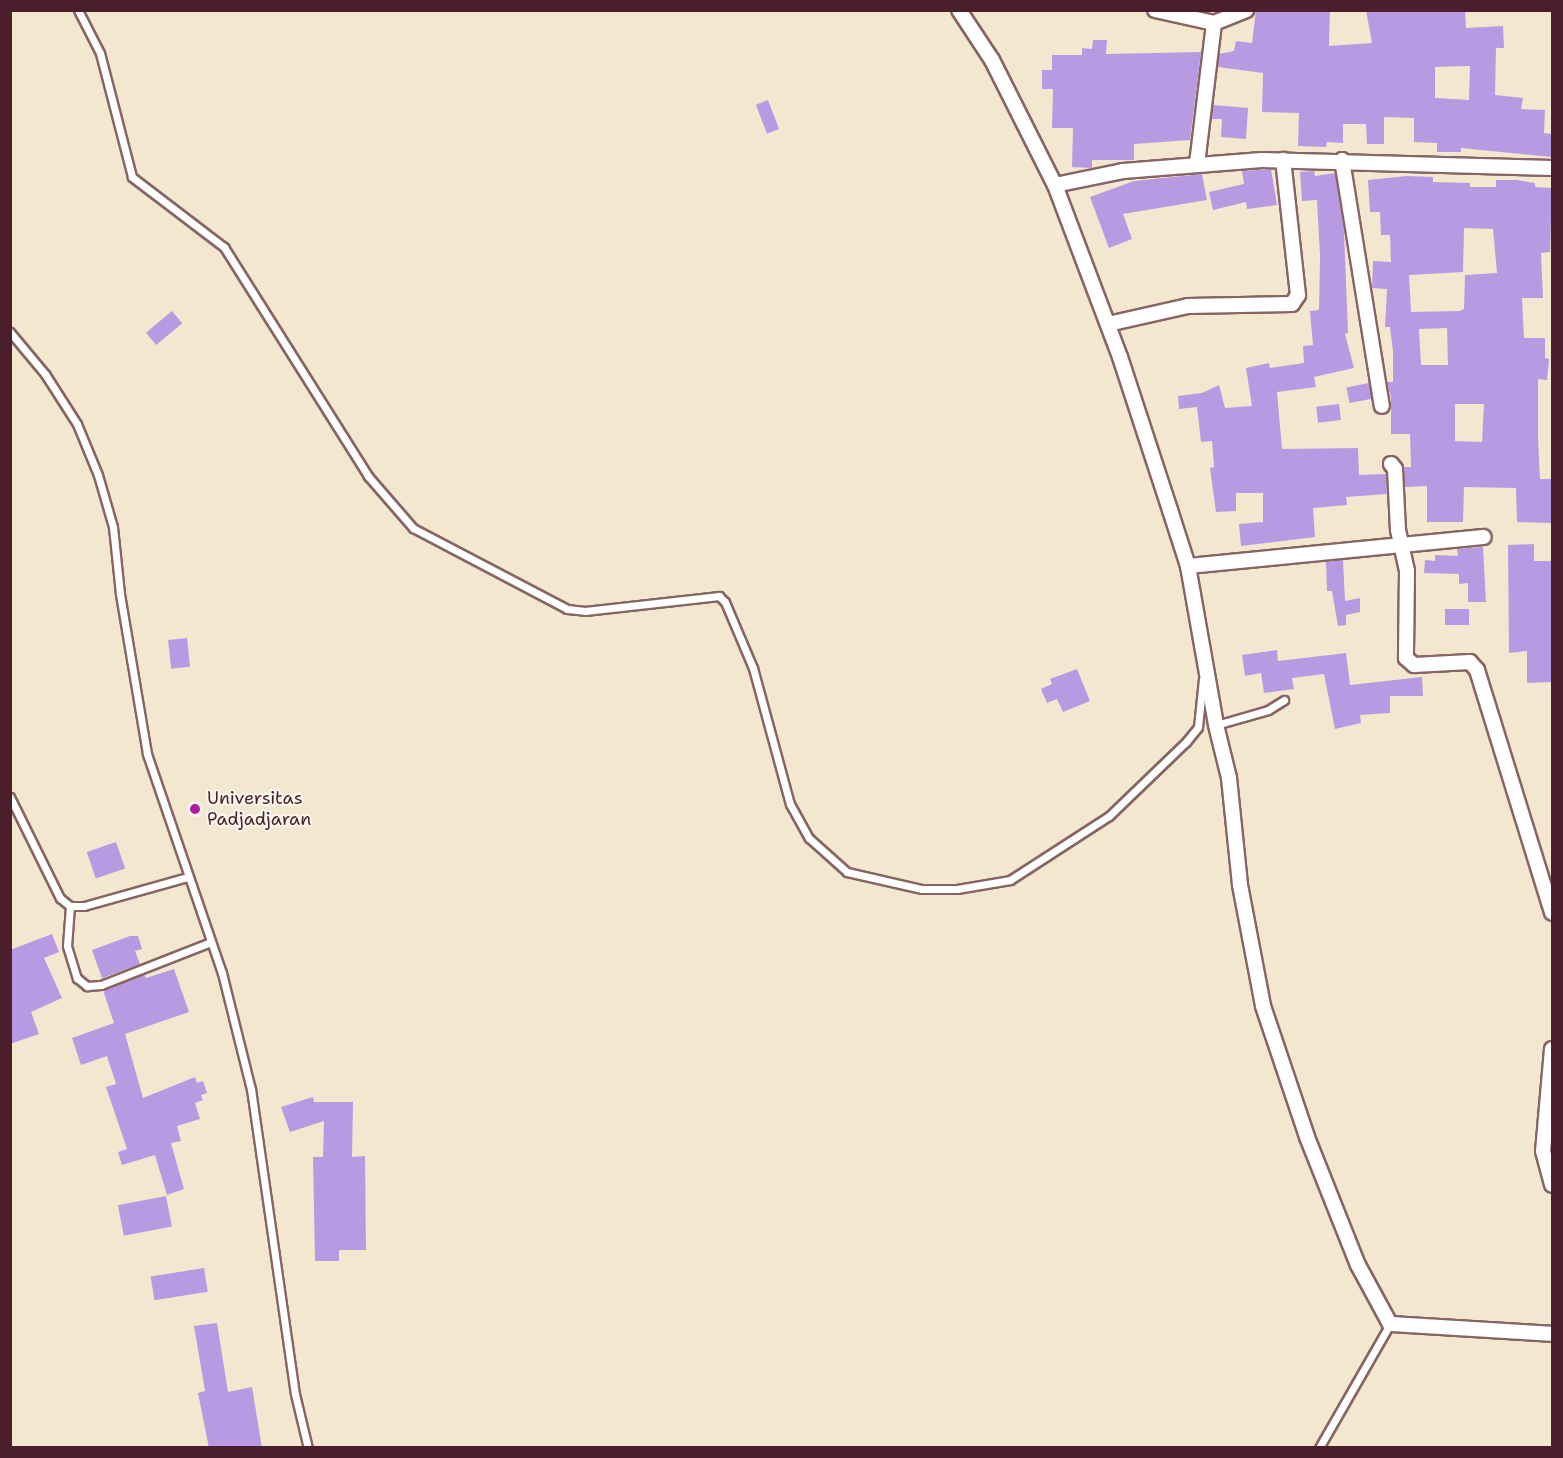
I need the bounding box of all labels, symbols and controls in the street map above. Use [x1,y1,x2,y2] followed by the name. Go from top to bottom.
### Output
[207,788,311,830] place label: Universitas Padjadjaran
[188,802,202,816] marker: Universitas Padjadjaran

